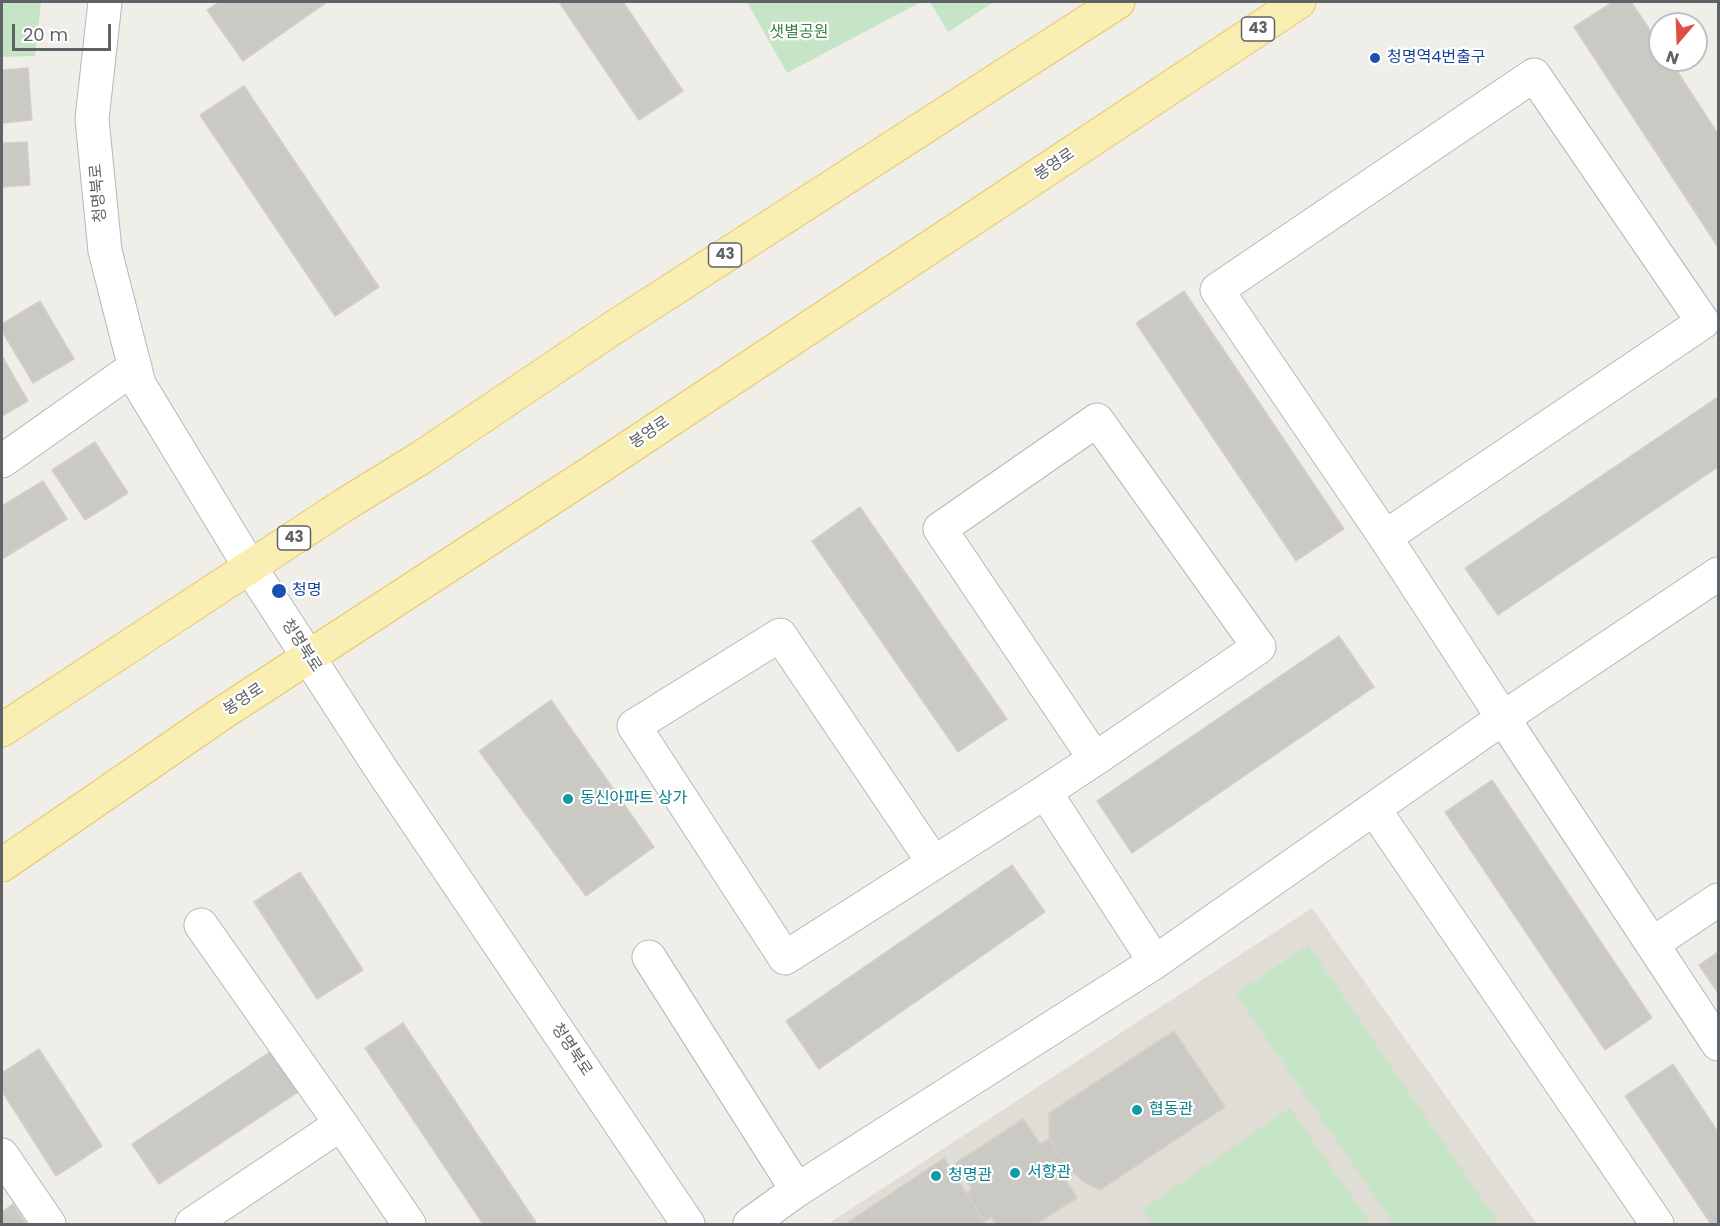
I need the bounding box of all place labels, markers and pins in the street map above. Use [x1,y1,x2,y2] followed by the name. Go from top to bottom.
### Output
[1387,48,1485,68] place label: 청명역4번출구
[1368,51,1382,65] marker: 청명역4번출구
[292,581,321,601] place label: 청명
[270,582,288,600] marker: 청명
[580,789,687,809] place label: 동신아파트 상가
[561,792,575,806] marker: 동신아파트 상가
[1149,1100,1193,1120] place label: 협동관
[1130,1103,1144,1117] marker: 협동관
[1027,1163,1071,1183] place label: 서향관
[948,1166,992,1186] place label: 청명관
[1008,1166,1022,1180] marker: 서향관
[929,1169,943,1183] marker: 청명관

